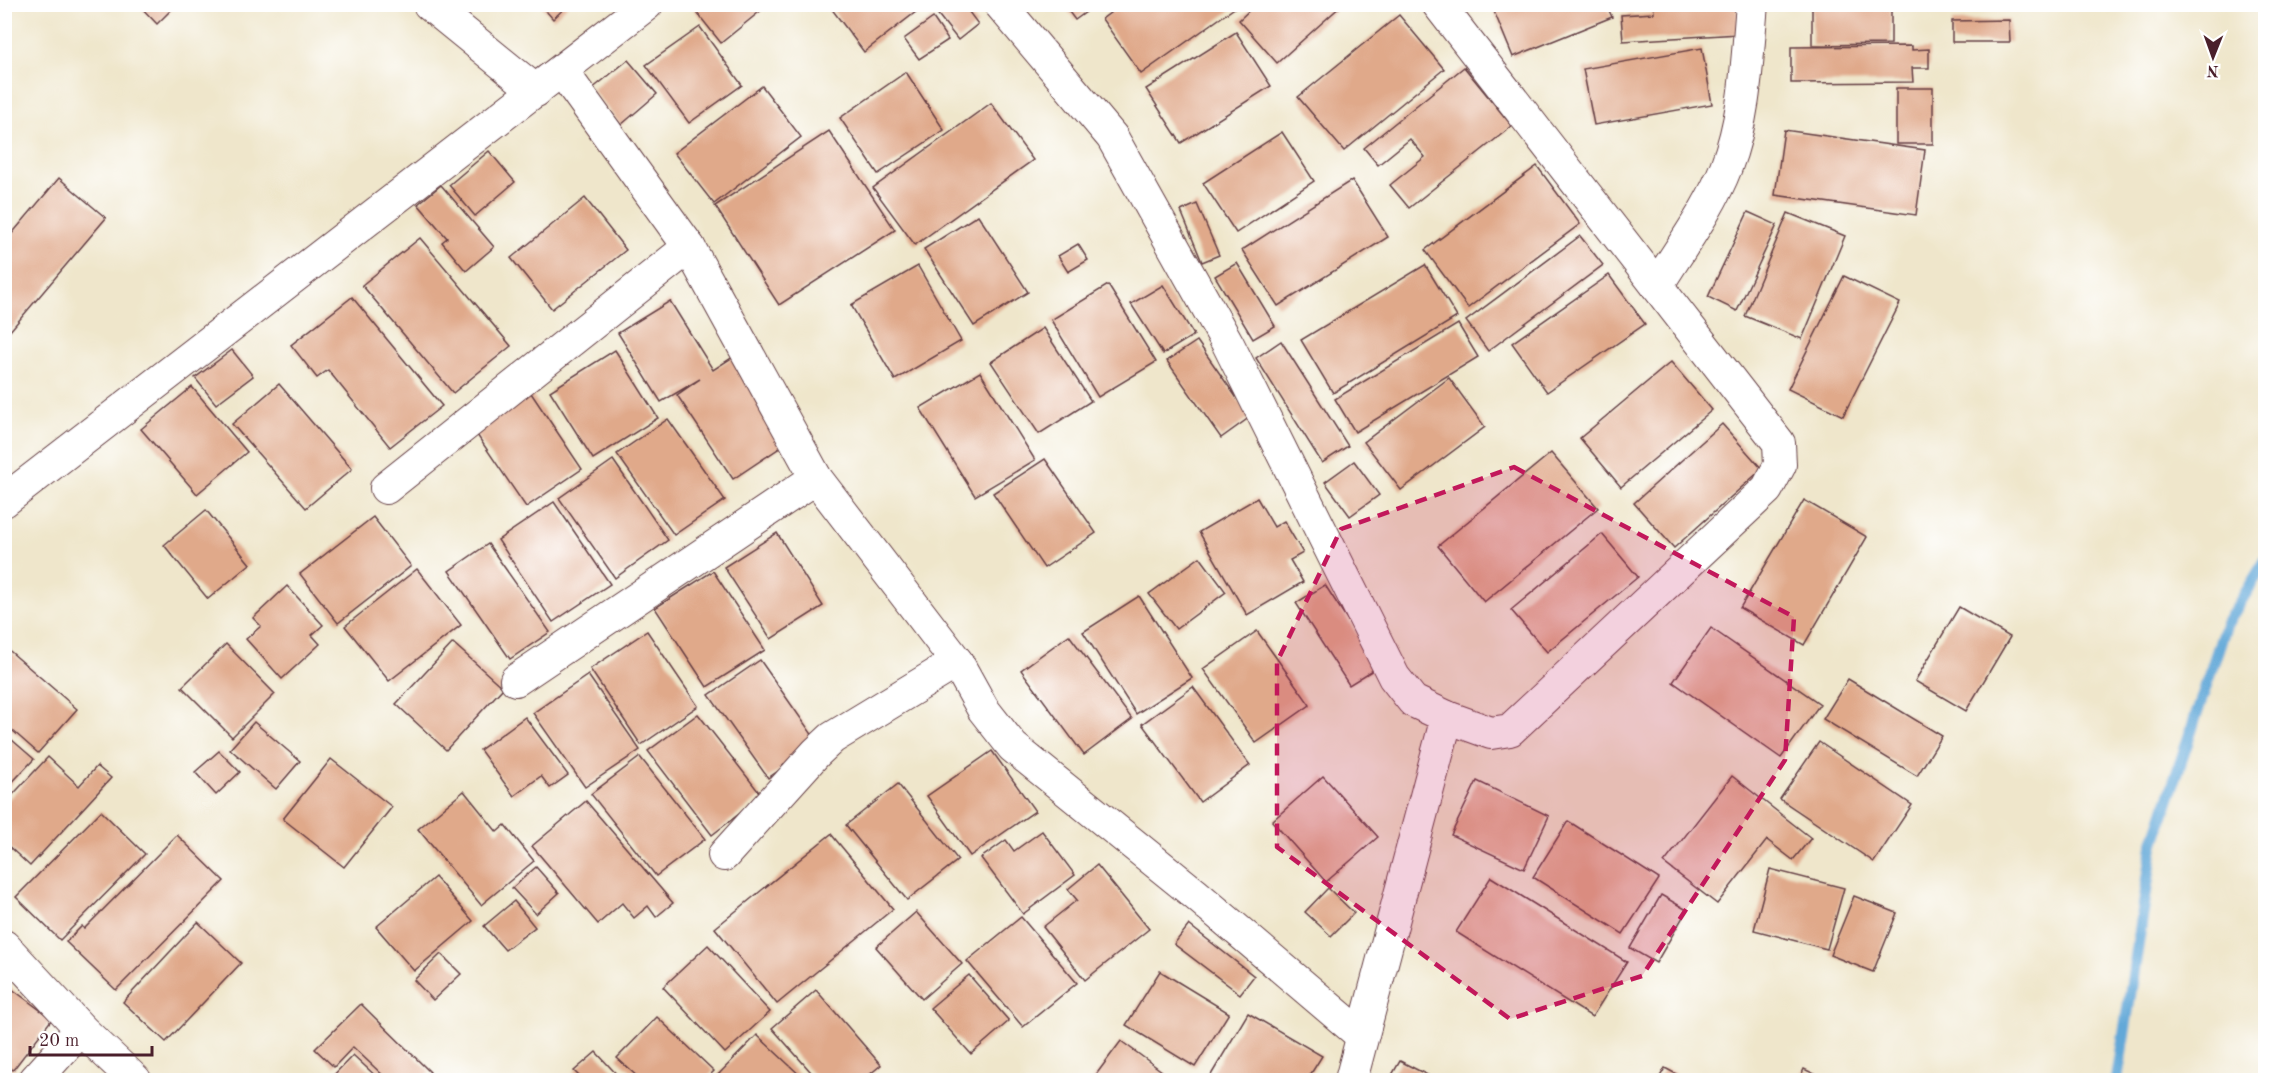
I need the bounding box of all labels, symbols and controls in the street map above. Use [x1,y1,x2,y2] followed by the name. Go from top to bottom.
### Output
[2183,27,2243,87] north arrow
[2206,62,2219,78] text: N
[30,1019,152,1057] scale bar
[39,1032,79,1050] text: 20 m

